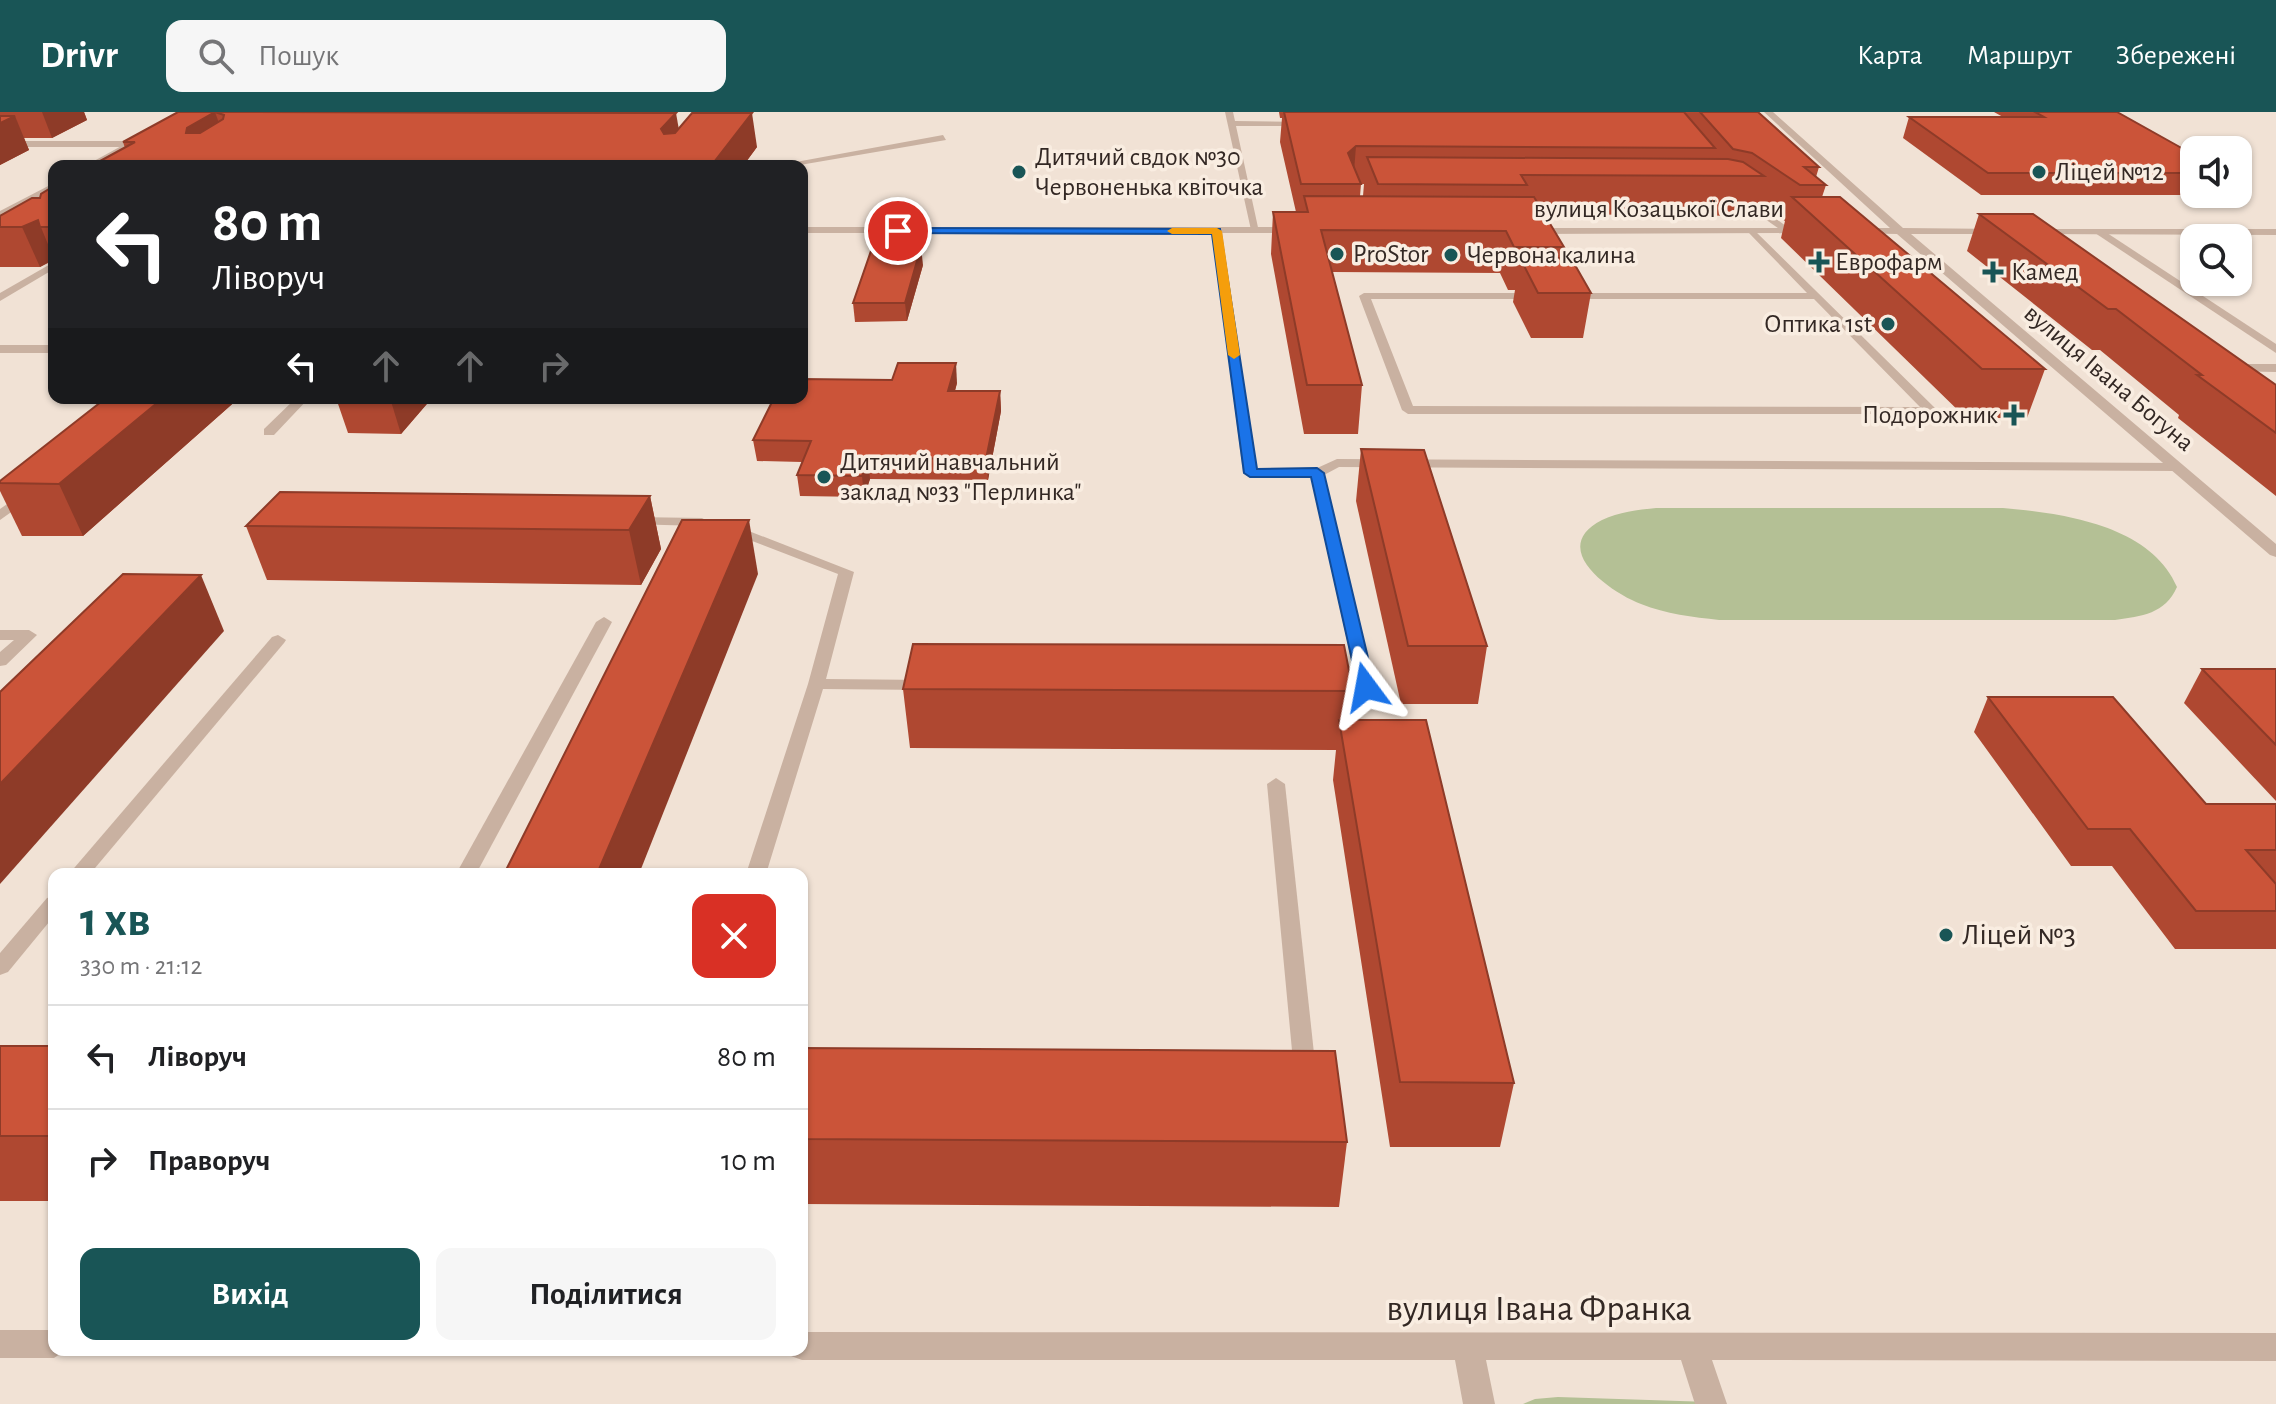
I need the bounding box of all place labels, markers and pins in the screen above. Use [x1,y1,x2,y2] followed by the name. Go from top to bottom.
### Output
[1035,144,1263,200] place label: Дитячий свдок №30 Червоненька квіточка
[2055,159,2164,185] place label: Ліцей №12
[1010,163,1028,181] marker: Дитячий свдок №30 Червоненька квіточка
[2030,163,2048,181] marker: Ліцей №12
[864,197,932,265] pin
[1353,241,1429,267] place label: ProStor
[1467,242,1636,268] place label: Червона калина
[1328,245,1346,263] marker: ProStor
[1442,246,1460,264] marker: Червона калина
[1835,249,1943,275] place label: Еврофарм
[1810,253,1828,271] marker: Еврофарм
[2011,259,2079,285] place label: Камед
[1982,261,2004,283] marker: Камед
[1764,311,1872,337] place label: Оптика 1st
[1879,315,1897,333] marker: Оптика 1st
[1862,402,1998,428] place label: Подорожник
[2005,406,2023,424] marker: Подорожник
[840,449,1082,505] place label: Дитячий навчальний заклад №33 "Перлинка"
[815,468,833,486] marker: Дитячий навчальний заклад №33 "Перлинка"
[1962,920,2076,950] place label: Ліцей №3
[1937,926,1955,944] marker: Ліцей №3

